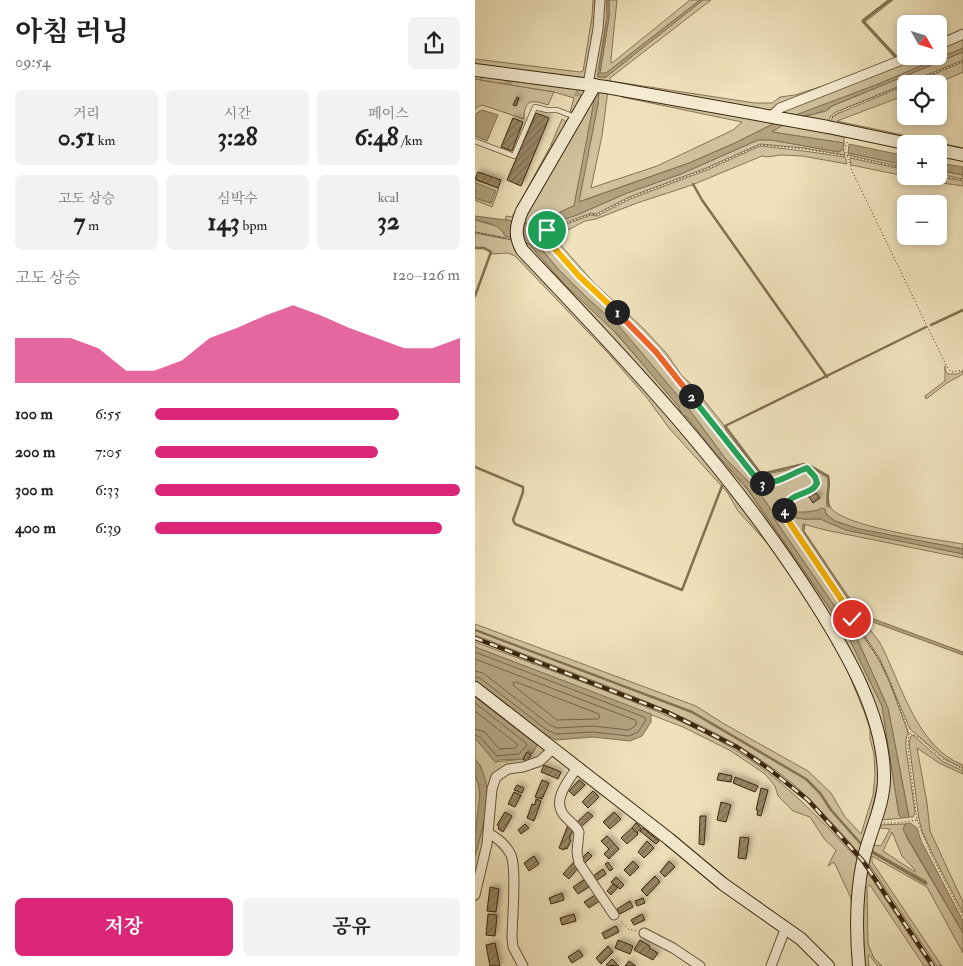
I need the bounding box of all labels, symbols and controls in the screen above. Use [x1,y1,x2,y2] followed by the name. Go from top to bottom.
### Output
[15,15,129,50] text: 아침 러닝
[897,15,947,65] north arrow
[897,15,947,245] map controls
[408,17,460,69] button: share
[15,52,51,72] text: 09:54
[897,75,947,125] button: locate
[73,105,100,122] text: 거리
[224,105,251,122] text: 시간
[368,105,409,122] text: 페이스
[58,122,95,153] text: 0.51
[217,122,258,153] text: 3:28
[354,122,398,153] text: 6:48
[95,132,115,149] text: km
[398,132,423,149] text: /km
[897,135,947,185] button: +
[378,189,399,206] text: kcal
[58,190,115,207] text: 고도 상승
[217,190,258,207] text: 심박수
[897,195,947,245] button: −
[377,206,400,237] text: 32
[74,207,85,238] text: 7
[208,207,240,238] text: 143
[526,209,568,251] pin
[533,216,561,244] icon: arrive
[85,217,99,234] text: m
[240,217,267,234] text: bpm
[392,265,460,285] text: 120–126 m
[15,268,80,288] text: 고도 상승
[605,300,629,324] pin: 1
[615,304,620,321] text: 1
[679,384,703,408] pin: 2
[688,388,695,405] text: 2
[15,404,53,424] text: 100 m
[95,404,121,424] text: 6:55
[15,442,55,462] text: 200 m
[95,442,122,462] text: 7:05
[749,470,775,496] pin: 3
[760,475,765,492] text: 3
[15,480,53,500] text: 300 m
[95,480,119,500] text: 6:33
[771,498,797,522] pin: 4
[781,502,788,519] text: 4
[15,518,56,538] text: 400 m
[95,518,121,538] text: 6:39
[831,598,873,640] pin
[838,605,866,633] icon: check
[15,898,233,956] button: 저장
[243,898,460,956] button: 공유

